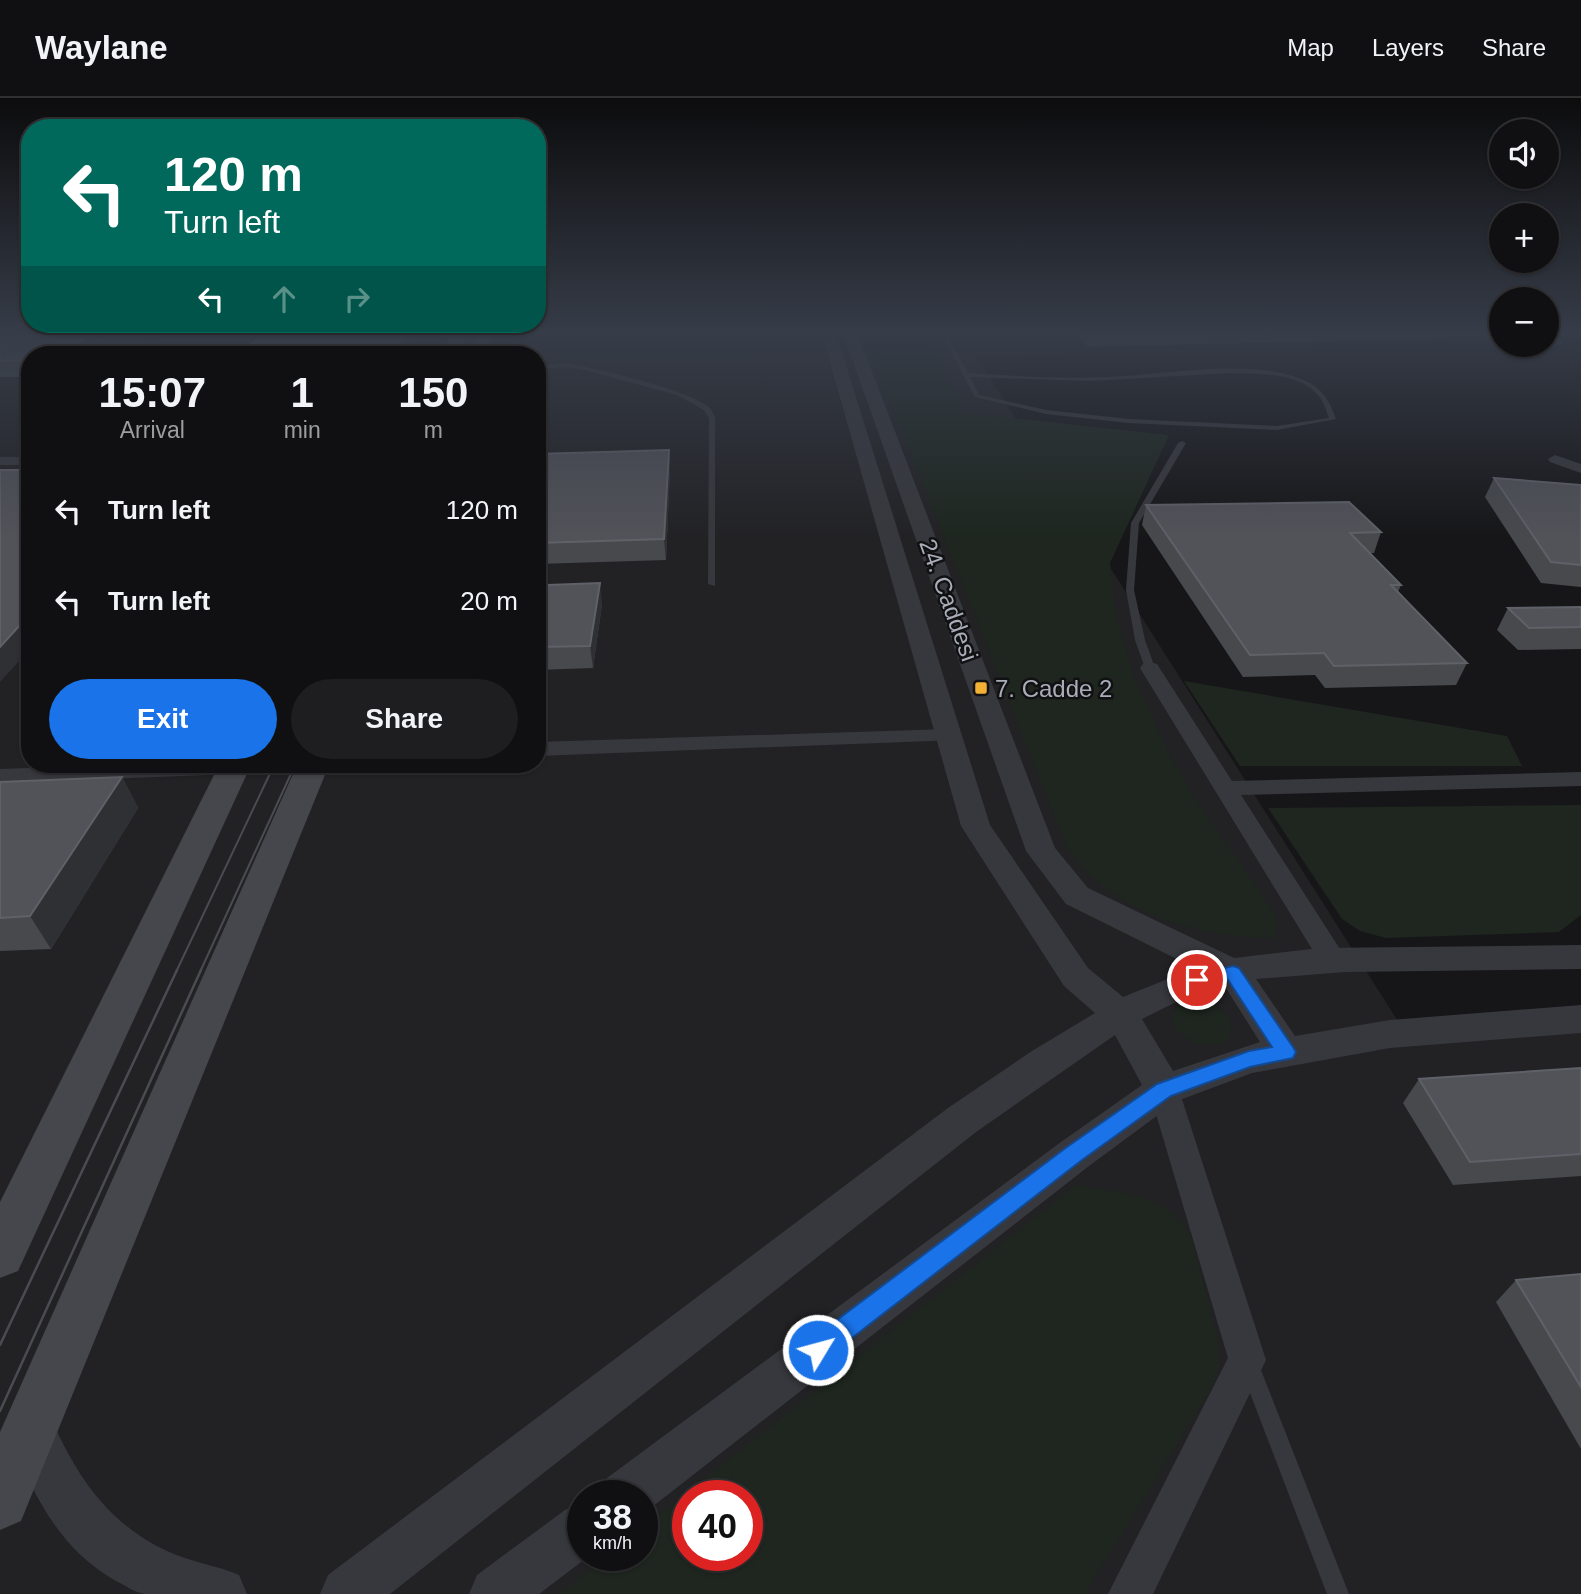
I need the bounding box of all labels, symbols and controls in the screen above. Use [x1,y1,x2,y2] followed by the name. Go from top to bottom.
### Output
[35,29,168,66] text: Waylane
[1287,34,1334,61] text: Map
[1372,34,1444,61] text: Layers
[1482,34,1546,61] text: Share
[1489,119,1559,357] map controls
[1489,119,1559,189] button: sound
[49,147,140,238] icon: left
[164,147,303,201] text: 120 m
[1489,203,1559,273] button: +
[164,204,280,240] text: Turn left
[192,280,230,318] icon: left
[265,280,303,318] icon: ahead
[338,280,376,318] icon: right
[1489,287,1559,357] button: −
[99,369,206,416] text: 15:07
[290,369,314,416] text: 1
[398,369,468,416] text: 150
[120,417,185,443] text: Arrival
[284,417,321,443] text: min
[424,417,443,443] text: m
[49,492,87,530] icon: left
[108,495,210,525] text: Turn left
[446,495,518,525] text: 120 m
[914,535,984,665] street label: 24. Caddesi
[49,583,87,621] icon: left
[108,586,210,616] text: Turn left
[460,586,518,616] text: 20 m
[995,675,1112,702] place label: 7. Cadde 2
[49,679,277,759] button: Exit
[291,679,518,759] button: Share
[973,680,989,696] marker: 7. Cadde 2
[1167,950,1227,1010] pin
[1178,961,1216,999] icon: arrive
[781,1313,855,1387] position arrow
[672,1480,763,1571] speed limit sign: 40
[593,1497,632,1536] text: 38
[593,1533,632,1553] text: km/h

